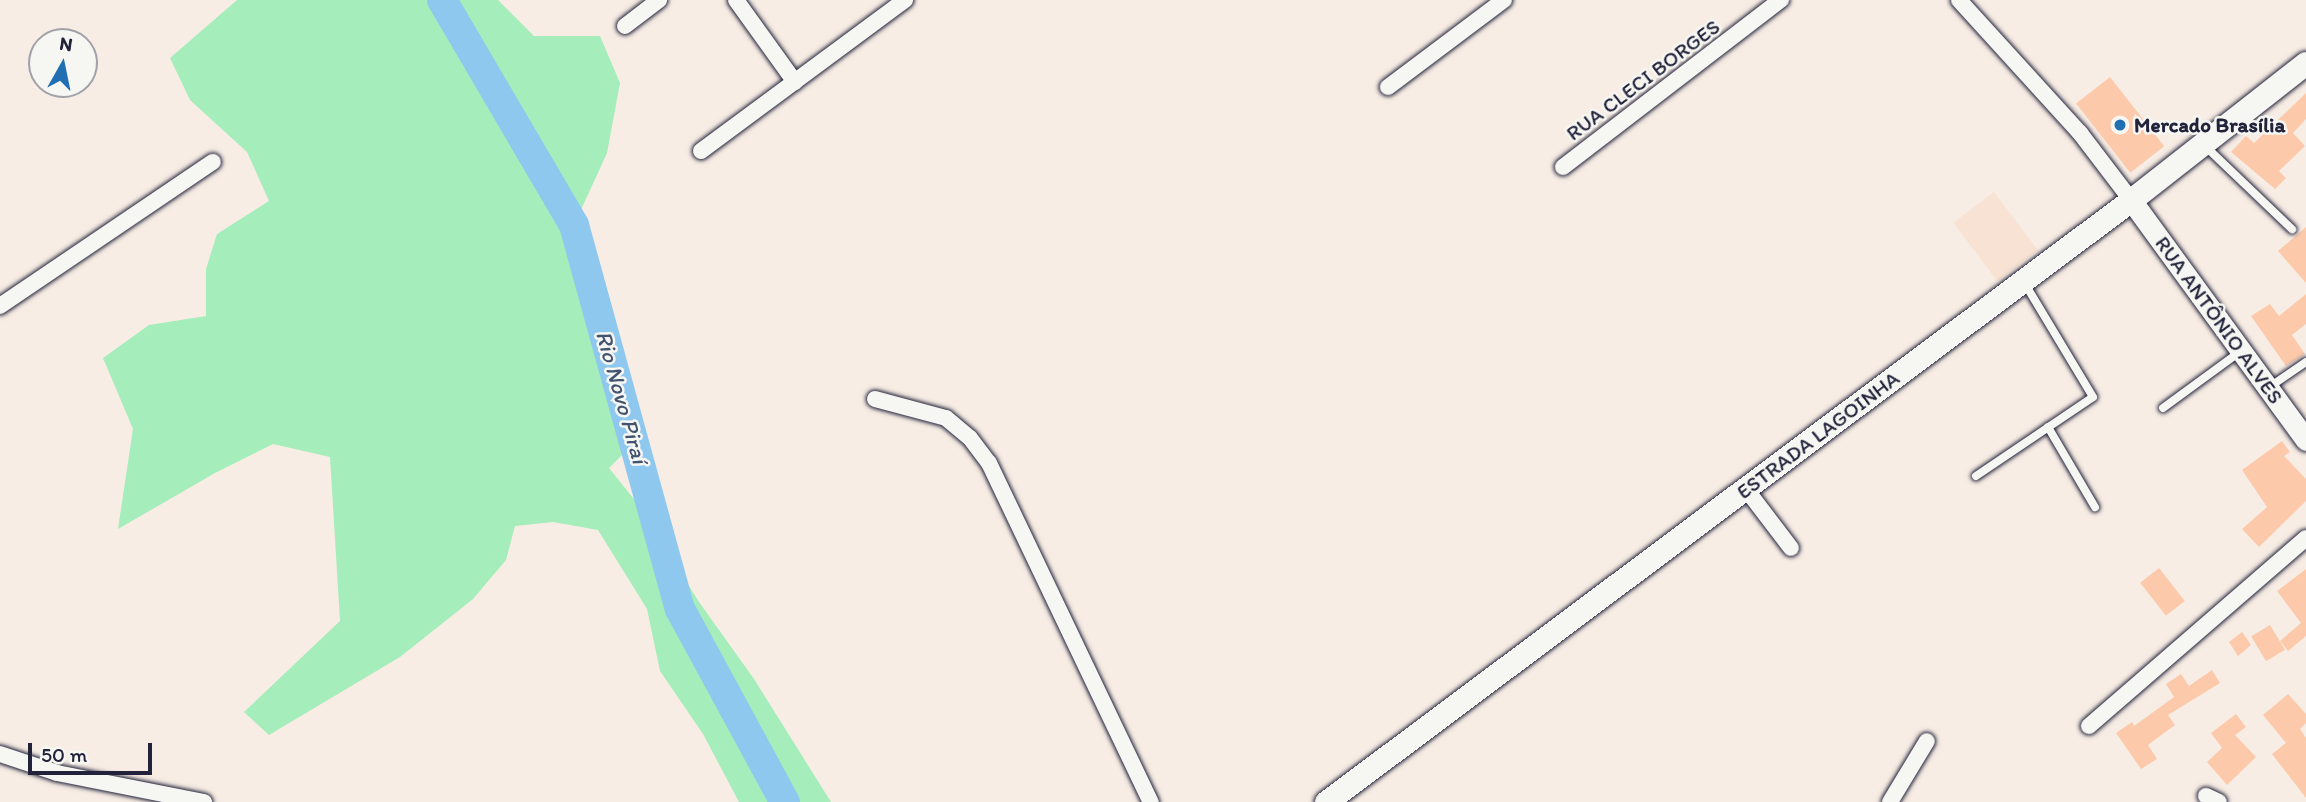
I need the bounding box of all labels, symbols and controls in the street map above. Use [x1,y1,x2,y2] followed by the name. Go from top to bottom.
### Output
[1562,15,1724,145] street label: RUA CLECI BORGES
[28,28,98,98] north arrow
[58,31,74,56] text: N
[2134,112,2285,138] place label: Mercado Brasília
[2112,117,2128,133] marker: Mercado Brasília
[2150,232,2288,408] street label: RUA ANTÔNIO ALVES
[590,327,654,467] water label: Rio Novo Piraí
[1732,366,1904,504] street label: ESTRADA LAGOINHA
[32,728,156,772] scale bar
[41,742,87,767] text: 50 m

